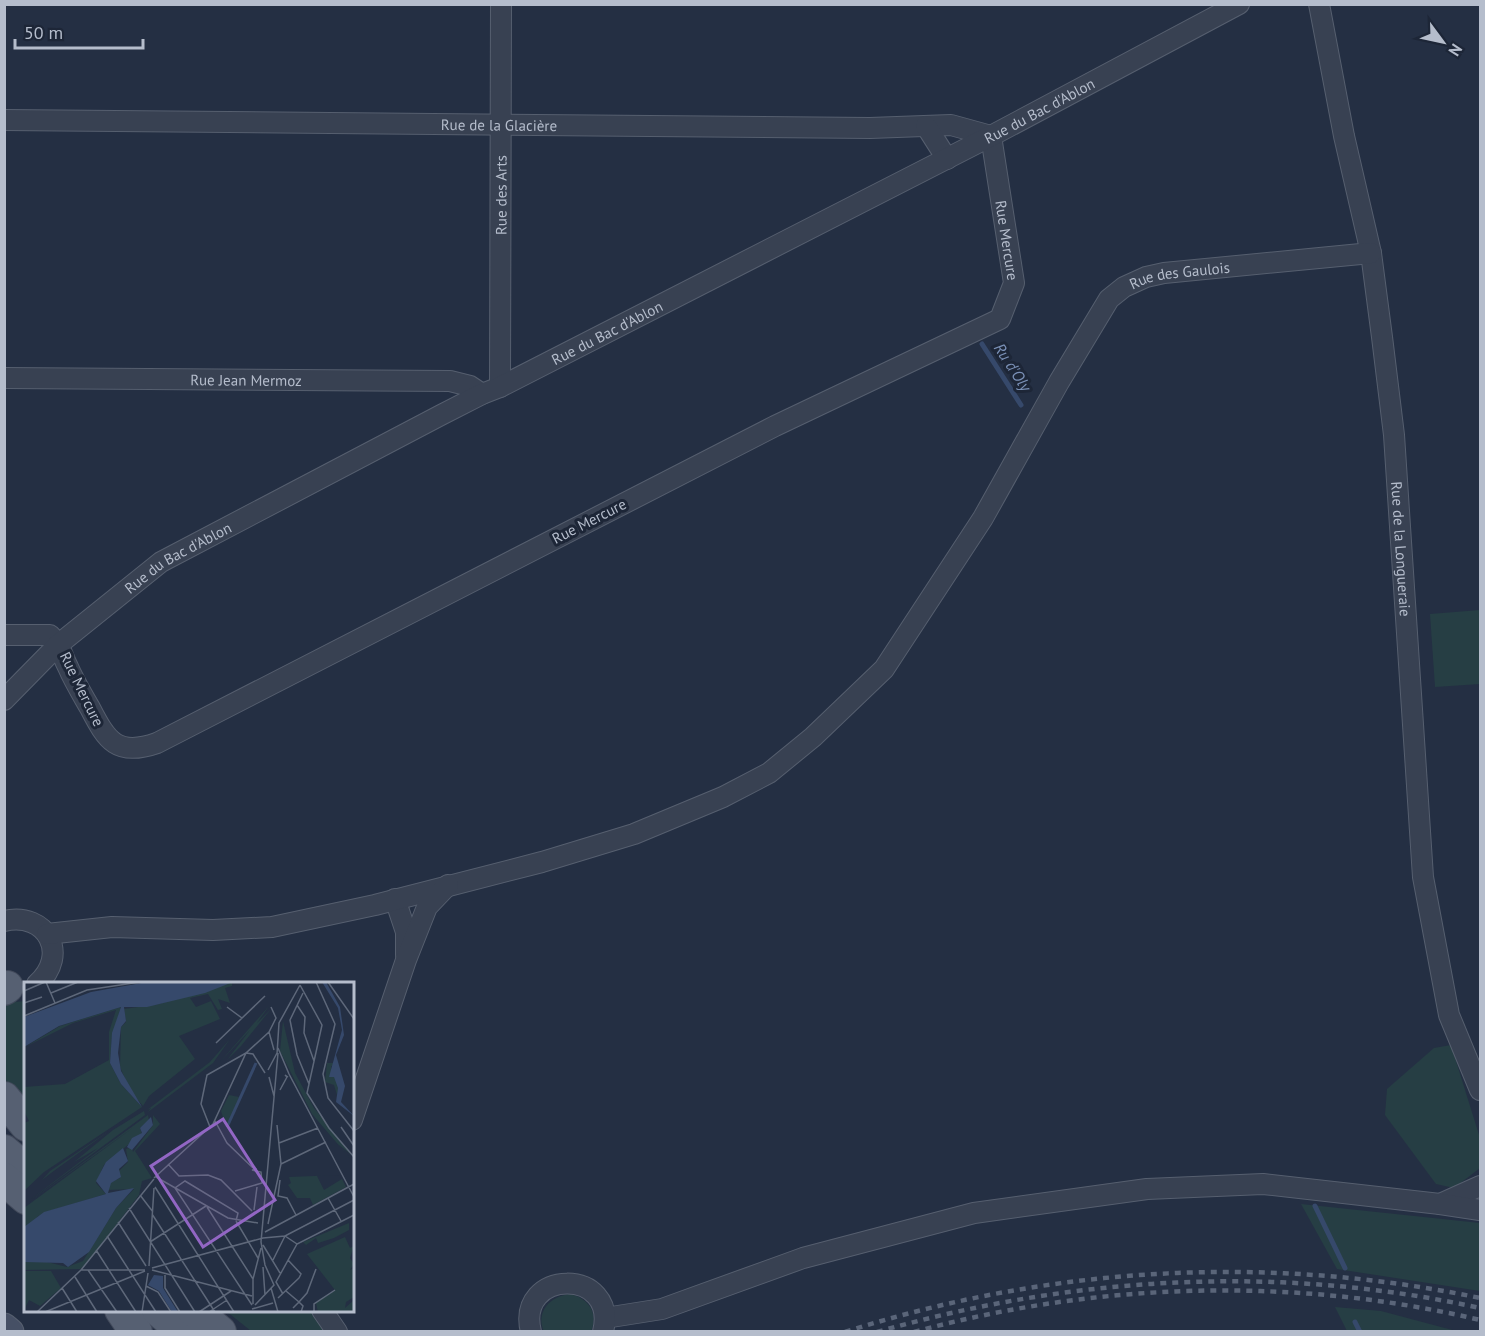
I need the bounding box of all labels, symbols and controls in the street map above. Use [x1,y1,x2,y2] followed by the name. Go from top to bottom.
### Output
[15,12,142,50] scale bar
[1413,12,1473,72] north arrow
[24,21,63,44] text: 50 m
[1444,40,1467,60] text: N
[981,73,1098,147] street label: Rue du Bac d'Ablon
[441,115,557,135] street label: Rue de la Glacière
[491,155,510,235] street label: Rue des Arts
[992,199,1023,281] street label: Rue Mercure
[1126,257,1231,293] street label: Rue des Gaulois
[548,296,666,369] street label: Rue du Bac d'Ablon
[990,339,1037,396] water label: Ru d'Oly
[190,370,302,390] street label: Rue Jean Mermoz
[1388,481,1415,617] street label: Rue de la Longueraie
[549,494,629,548] street label: Rue Mercure
[120,517,234,597] street label: Rue du Bac d'Ablon
[56,649,108,729] street label: Rue Mercure
[24,982,354,1312] inset map

